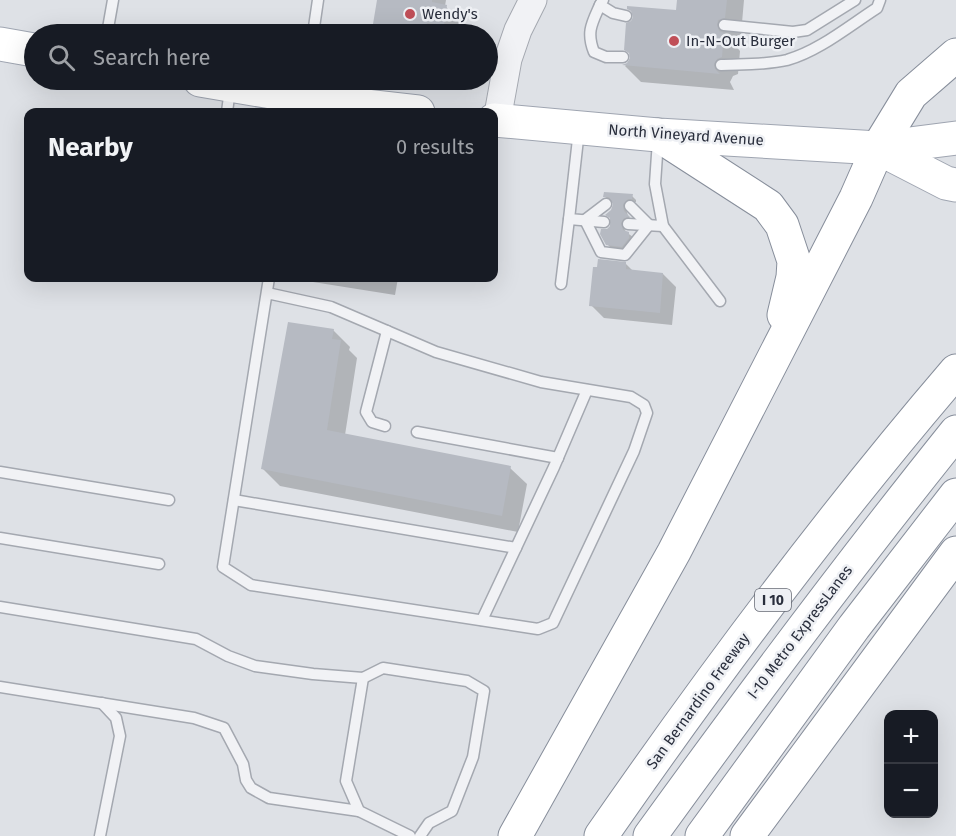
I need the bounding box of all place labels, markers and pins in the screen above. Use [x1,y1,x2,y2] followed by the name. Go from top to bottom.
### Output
[422,5,478,23] place label: Wendy's
[403,7,417,21] marker: Wendy's
[686,32,795,50] place label: In-N-Out Burger
[667,34,681,48] marker: In-N-Out Burger

